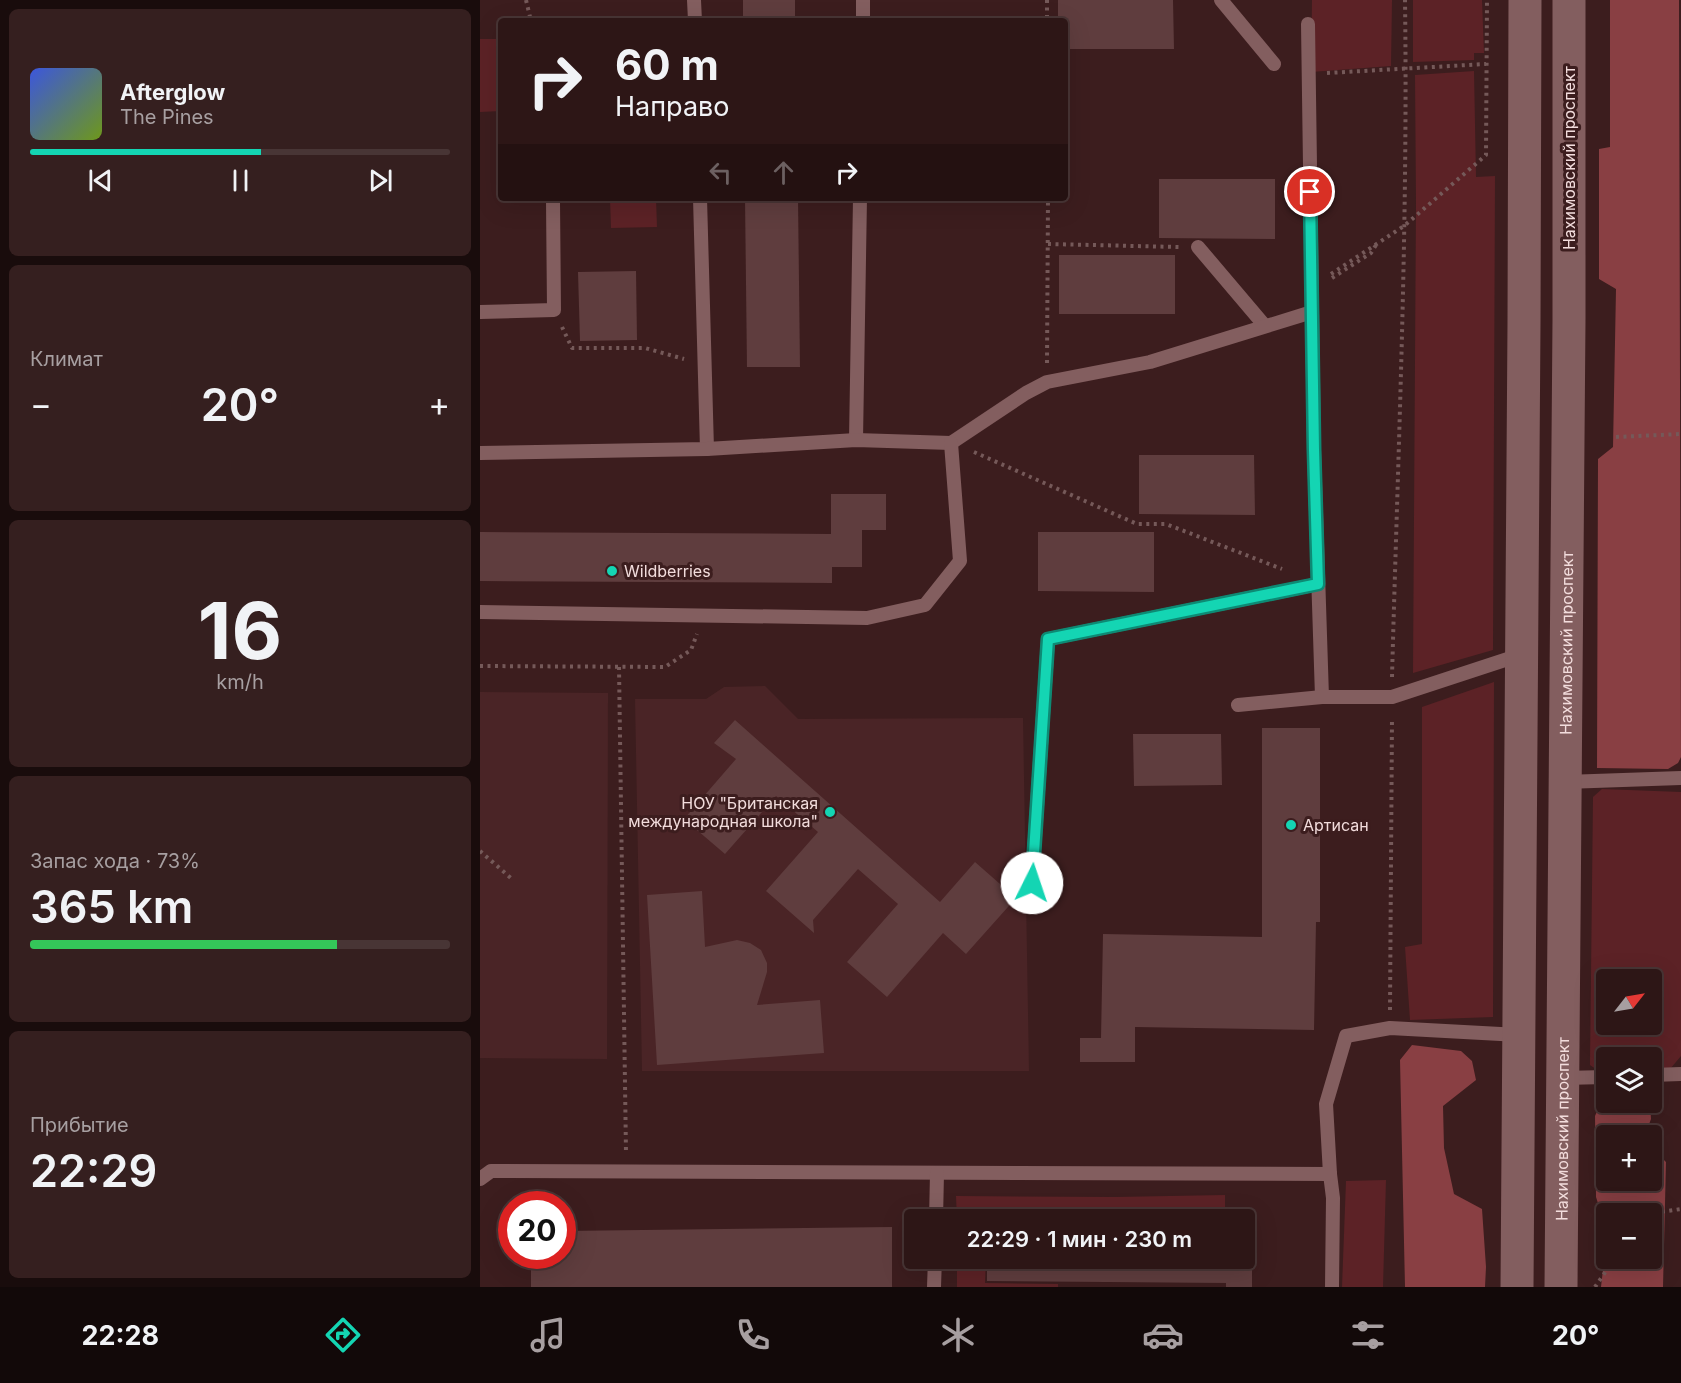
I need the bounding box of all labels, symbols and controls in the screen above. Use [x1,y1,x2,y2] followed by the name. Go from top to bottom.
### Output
[615,39,719,90] text: 60 m
[516,42,594,120] icon: right
[1559,65,1579,250] street label: Нахимовский проспект
[120,79,225,105] text: Afterglow
[615,90,730,123] text: Направо
[120,105,214,129] text: The Pines
[704,156,737,189] icon: left
[767,156,800,189] icon: ahead
[830,156,863,189] icon: right
[84,164,117,197] icon: previous
[224,164,257,197] icon: pause
[364,164,397,197] icon: next
[1284,166,1335,217] pin
[1293,175,1326,208] icon: arrive
[30,347,103,371] text: Климат
[201,377,279,432] text: 20°
[30,384,52,424] text: −
[428,384,450,424] text: +
[1556,550,1577,735] street label: Нахимовский проспект
[624,561,711,581] place label: Wildberries
[605,564,619,578] marker: Wildberries
[198,583,282,678] text: 16
[216,670,264,694] text: km/h
[628,793,818,831] place label: НОУ "Британская международная школа"
[823,805,837,819] marker: НОУ "Британская международная школа"
[1303,815,1369,835] place label: Артисан
[1284,818,1298,832] marker: Артисан
[30,849,200,873] text: Запас хода · 73%
[1000,851,1064,915] position arrow
[30,879,193,934] text: 365 km
[1596,969,1662,1035] north arrow
[1596,969,1662,1269] map controls
[1552,1036,1573,1221] street label: Нахимовский проспект
[1596,1047,1662,1113] button: layers
[30,1113,129,1137] text: Прибытие
[1596,1125,1662,1191] button: +
[30,1143,157,1198] text: 22:29
[498,1191,576,1269] speed limit sign: 20
[1596,1203,1662,1269] button: −
[967,1226,1192,1252] text: 22:29 · 1 мин · 230 m
[322,1314,364,1356] icon: directions
[527,1314,569,1356] icon: music
[732,1314,774,1356] icon: phone
[937,1314,979,1356] icon: climate
[1142,1314,1184,1356] icon: car
[1347,1314,1389,1356] icon: filters
[81,1319,159,1352] text: 22:28
[1552,1319,1600,1352] text: 20°

